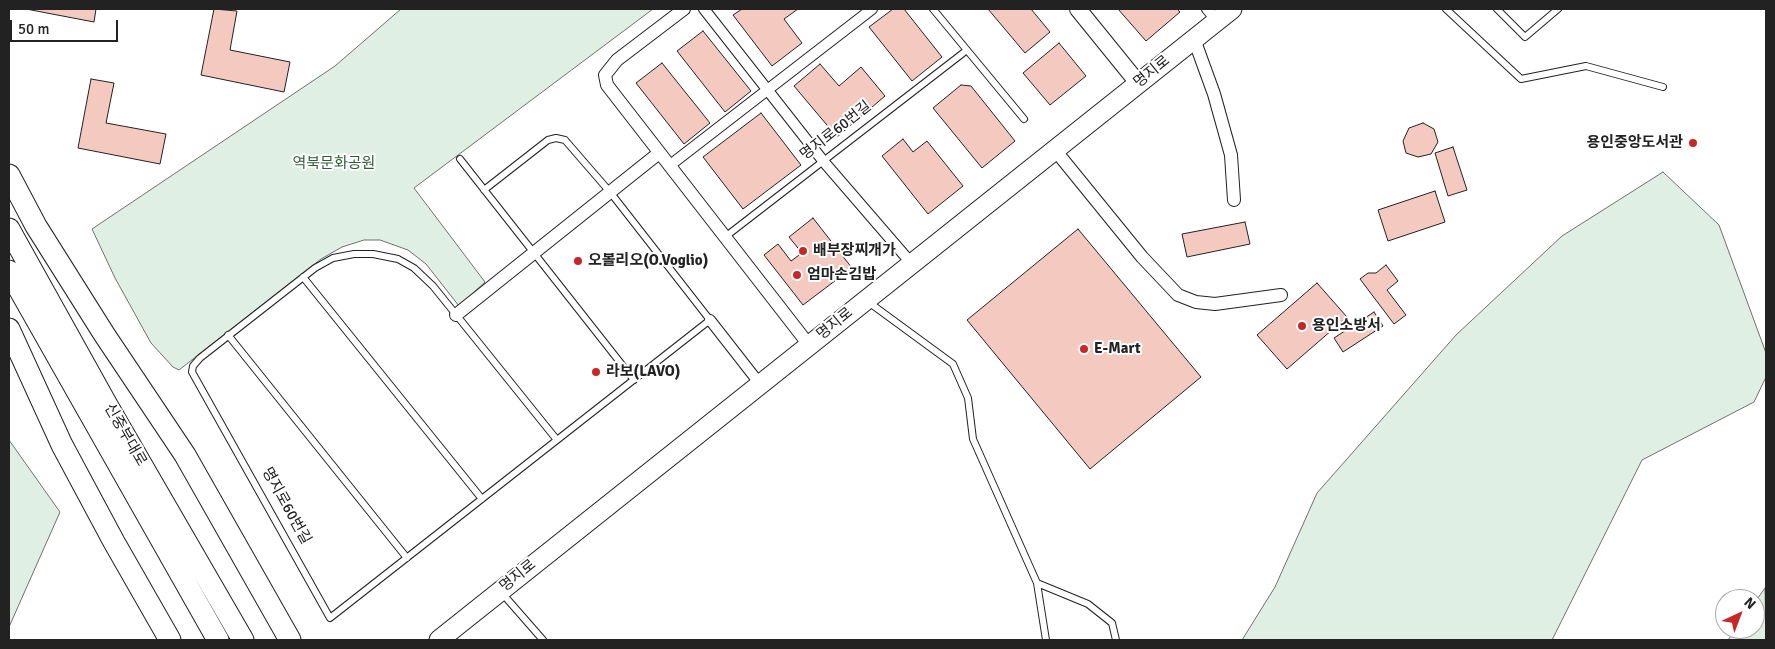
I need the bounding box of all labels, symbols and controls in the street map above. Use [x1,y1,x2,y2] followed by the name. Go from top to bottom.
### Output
[12,10,120,42] scale bar
[18,20,49,38] text: 50 m
[1130,52,1174,92] street label: 명지로
[797,98,875,164] street label: 명지로60번길
[1586,134,1683,152] place label: 용인중앙도서관
[1687,137,1699,149] marker: 용인중앙도서관
[293,155,375,173] park label: 역북문화공원
[813,242,896,260] place label: 배부장찌개가
[797,245,809,257] marker: 배부장찌개가
[588,252,708,270] place label: 오볼리오(O.Voglio)
[572,255,584,267] marker: 오볼리오(O.Voglio)
[807,266,876,284] place label: 엄마손김밥
[791,269,803,281] marker: 엄마손김밥
[813,304,857,344] street label: 명지로
[1312,317,1381,335] place label: 용인소방서
[1296,320,1308,332] marker: 용인소방서
[1094,340,1141,358] place label: E-Mart
[1078,343,1090,355] marker: E-Mart
[606,363,680,381] place label: 라보(LAVO)
[590,366,602,378] marker: 라보(LAVO)
[100,401,150,469] street label: 신중부대로
[257,464,315,548] street label: 명지로60번길
[496,556,540,596] street label: 명지로
[1715,589,1765,639] north arrow
[1741,594,1759,613] text: N

